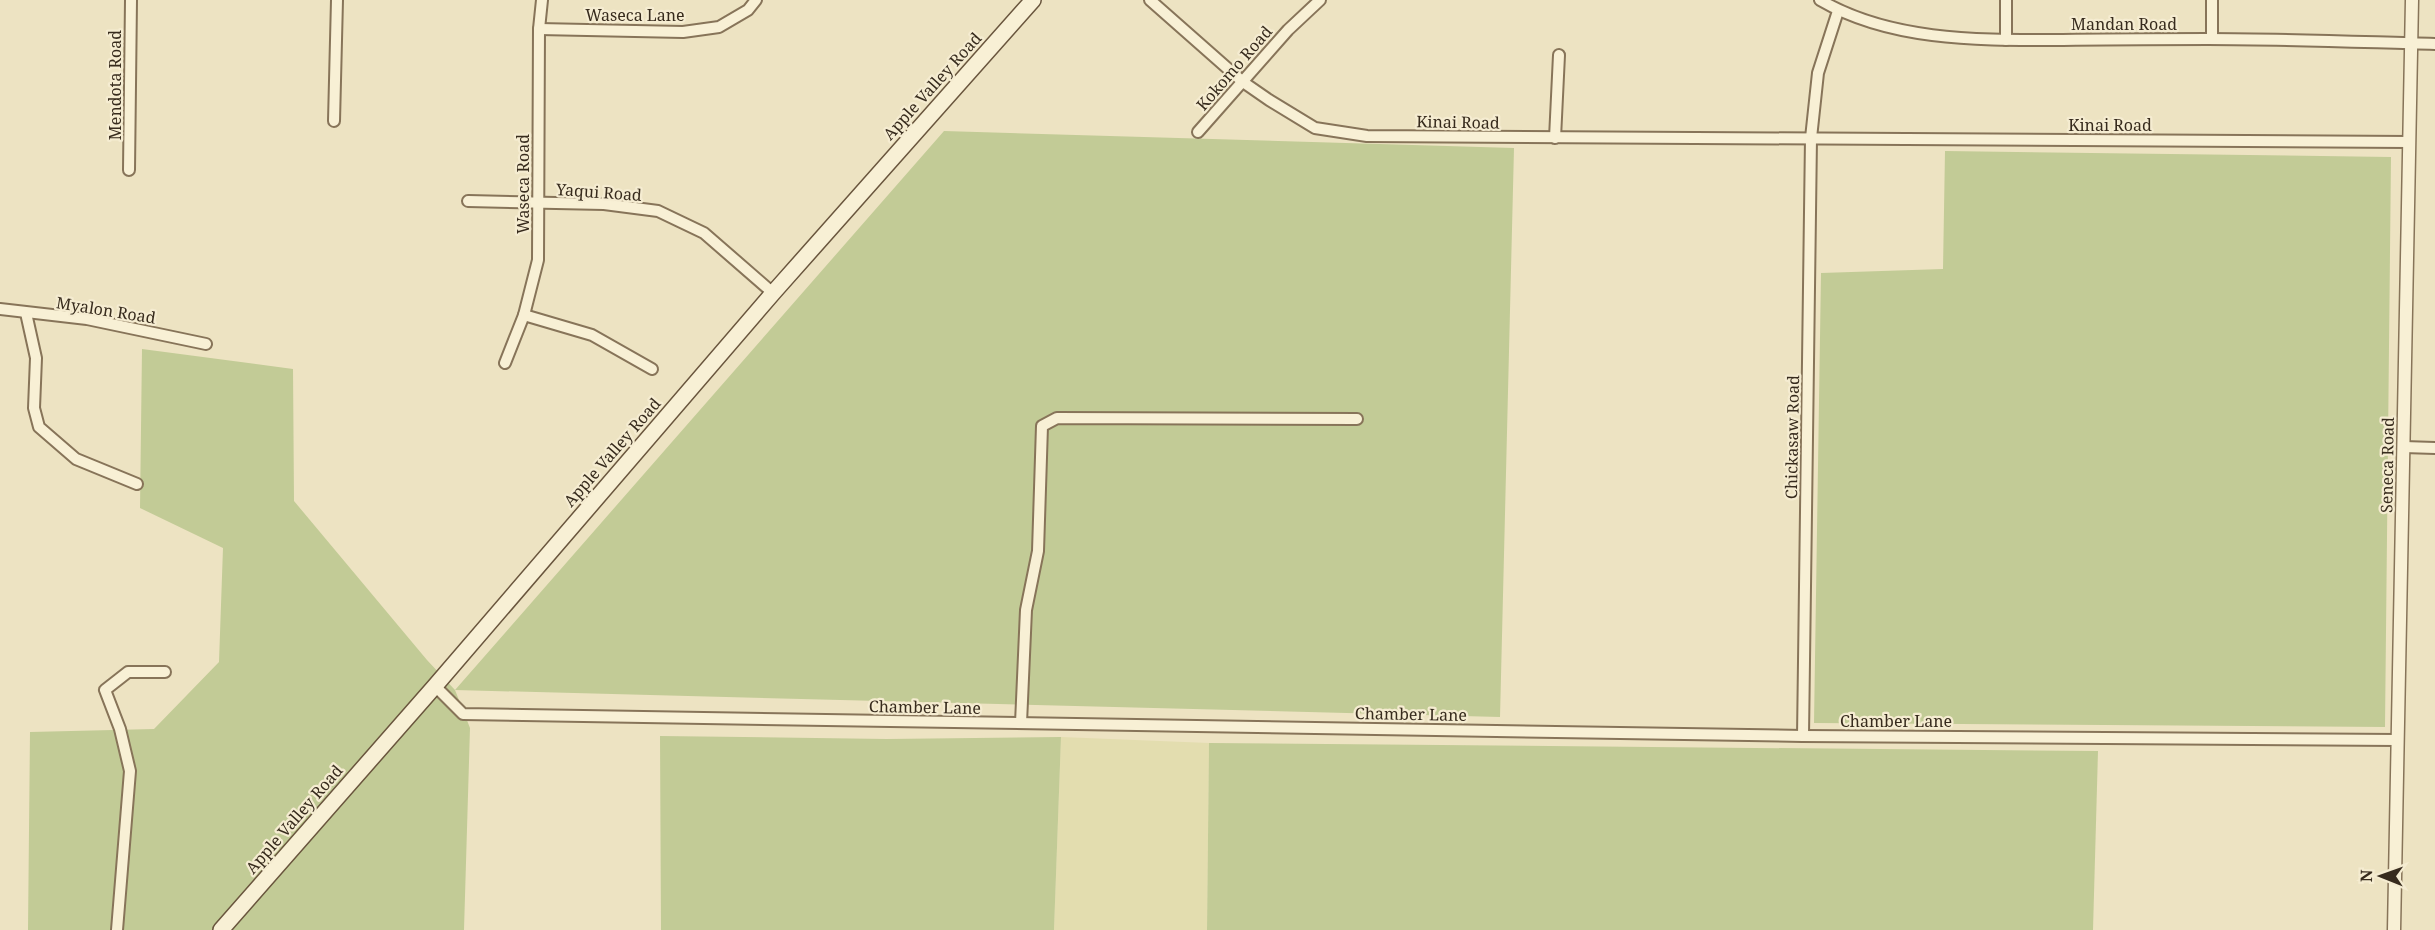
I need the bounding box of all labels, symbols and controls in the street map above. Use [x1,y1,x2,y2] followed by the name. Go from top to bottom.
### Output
[585,4,685,26] street label: Waseca Lane
[2071,13,2177,35] street label: Mandan Road
[1191,21,1277,115] street label: Kokomo Road
[878,27,986,145] street label: Apple Valley Road
[104,30,126,140] street label: Mendota Road
[1416,110,1500,134] street label: Kinai Road
[2068,114,2152,136] street label: Kinai Road
[512,134,534,234] street label: Waseca Road
[554,178,643,206] street label: Yaqui Road
[55,291,157,329] street label: Myalon Road
[1780,375,1804,499] street label: Chickasaw Road
[559,393,666,511] street label: Apple Valley Road
[2375,417,2399,513] street label: Seneca Road
[869,695,981,719] street label: Chamber Lane
[1355,702,1467,726] street label: Chamber Lane
[1840,710,1952,732] street label: Chamber Lane
[241,760,348,878] street label: Apple Valley Road
[2351,846,2411,906] north arrow
[2355,869,2377,882] text: N

